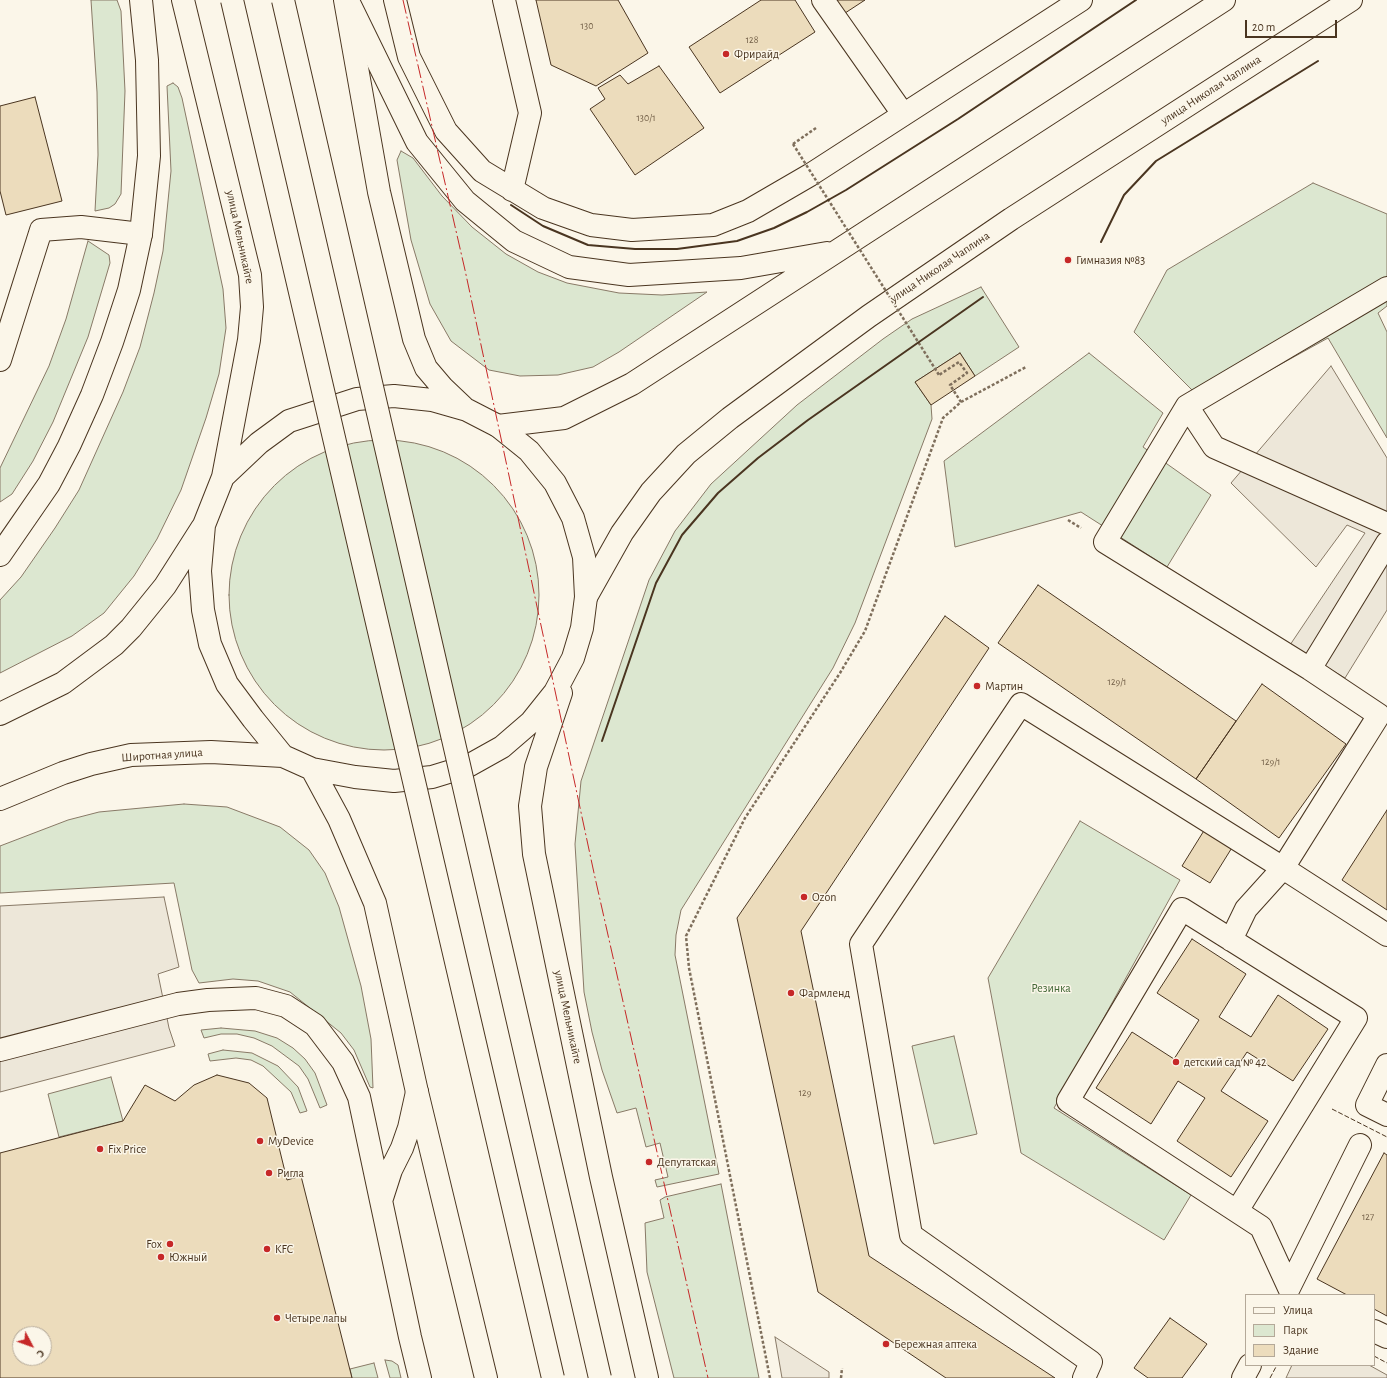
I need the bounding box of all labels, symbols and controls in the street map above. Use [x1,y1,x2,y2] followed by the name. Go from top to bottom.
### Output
[1247,12,1339,38] scale bar
[581,20,593,32] house number: 130
[1252,21,1275,33] text: 20 m
[746,34,758,46] house number: 128
[734,47,779,61] place label: Фрирайд
[721,49,731,59] marker: Фрирайд
[1158,52,1264,128] street label: улица Николая Чаплина
[636,112,656,124] house number: 130/1
[223,189,257,285] street label: улица Мельникайте
[888,228,992,306] street label: улица Николая Чаплина
[1076,253,1145,267] place label: Гимназия №83
[1063,255,1073,265] marker: Гимназия №83
[1108,676,1126,688] house number: 129/1
[985,679,1023,693] place label: Мартин
[972,681,982,691] marker: Мартин
[121,745,203,765] street label: Широтная улица
[1262,756,1280,768] house number: 129/1
[812,890,836,904] place label: Ozon
[799,892,809,902] marker: Ozon
[551,969,585,1065] street label: улица Мельникайте
[1031,981,1071,995] park label: Резинка
[799,986,850,1000] place label: Фармленд
[786,988,796,998] marker: Фармленд
[1184,1055,1267,1069] place label: детский сад № 42
[1171,1057,1181,1067] marker: детский сад № 42
[799,1087,811,1099] house number: 129
[268,1134,314,1148] place label: MyDevice
[255,1136,265,1146] marker: MyDevice
[108,1142,146,1156] place label: Fix Price
[95,1144,105,1154] marker: Fix Price
[657,1155,716,1169] place label: Депутатская
[644,1157,654,1167] marker: Депутатская
[277,1166,304,1180] place label: Ригла
[264,1168,274,1178] marker: Ригла
[1362,1211,1374,1223] house number: 127
[146,1237,162,1251] place label: Fox
[165,1239,175,1249] marker: Fox
[275,1242,293,1256] place label: KFC
[262,1244,272,1254] marker: KFC
[169,1250,207,1264] place label: Южный
[156,1252,166,1262] marker: Южный
[1245,1294,1375,1366] legend
[1283,1304,1313,1316] text: Улица
[285,1311,347,1325] place label: Четыре лапы
[272,1313,282,1323] marker: Четыре лапы
[1283,1324,1308,1336] text: Парк
[12,1326,52,1366] north arrow
[894,1337,977,1351] place label: Бережная аптека
[881,1339,891,1349] marker: Бережная аптека
[1283,1344,1319,1356] text: Здание
[35,1348,47,1359] text: С

